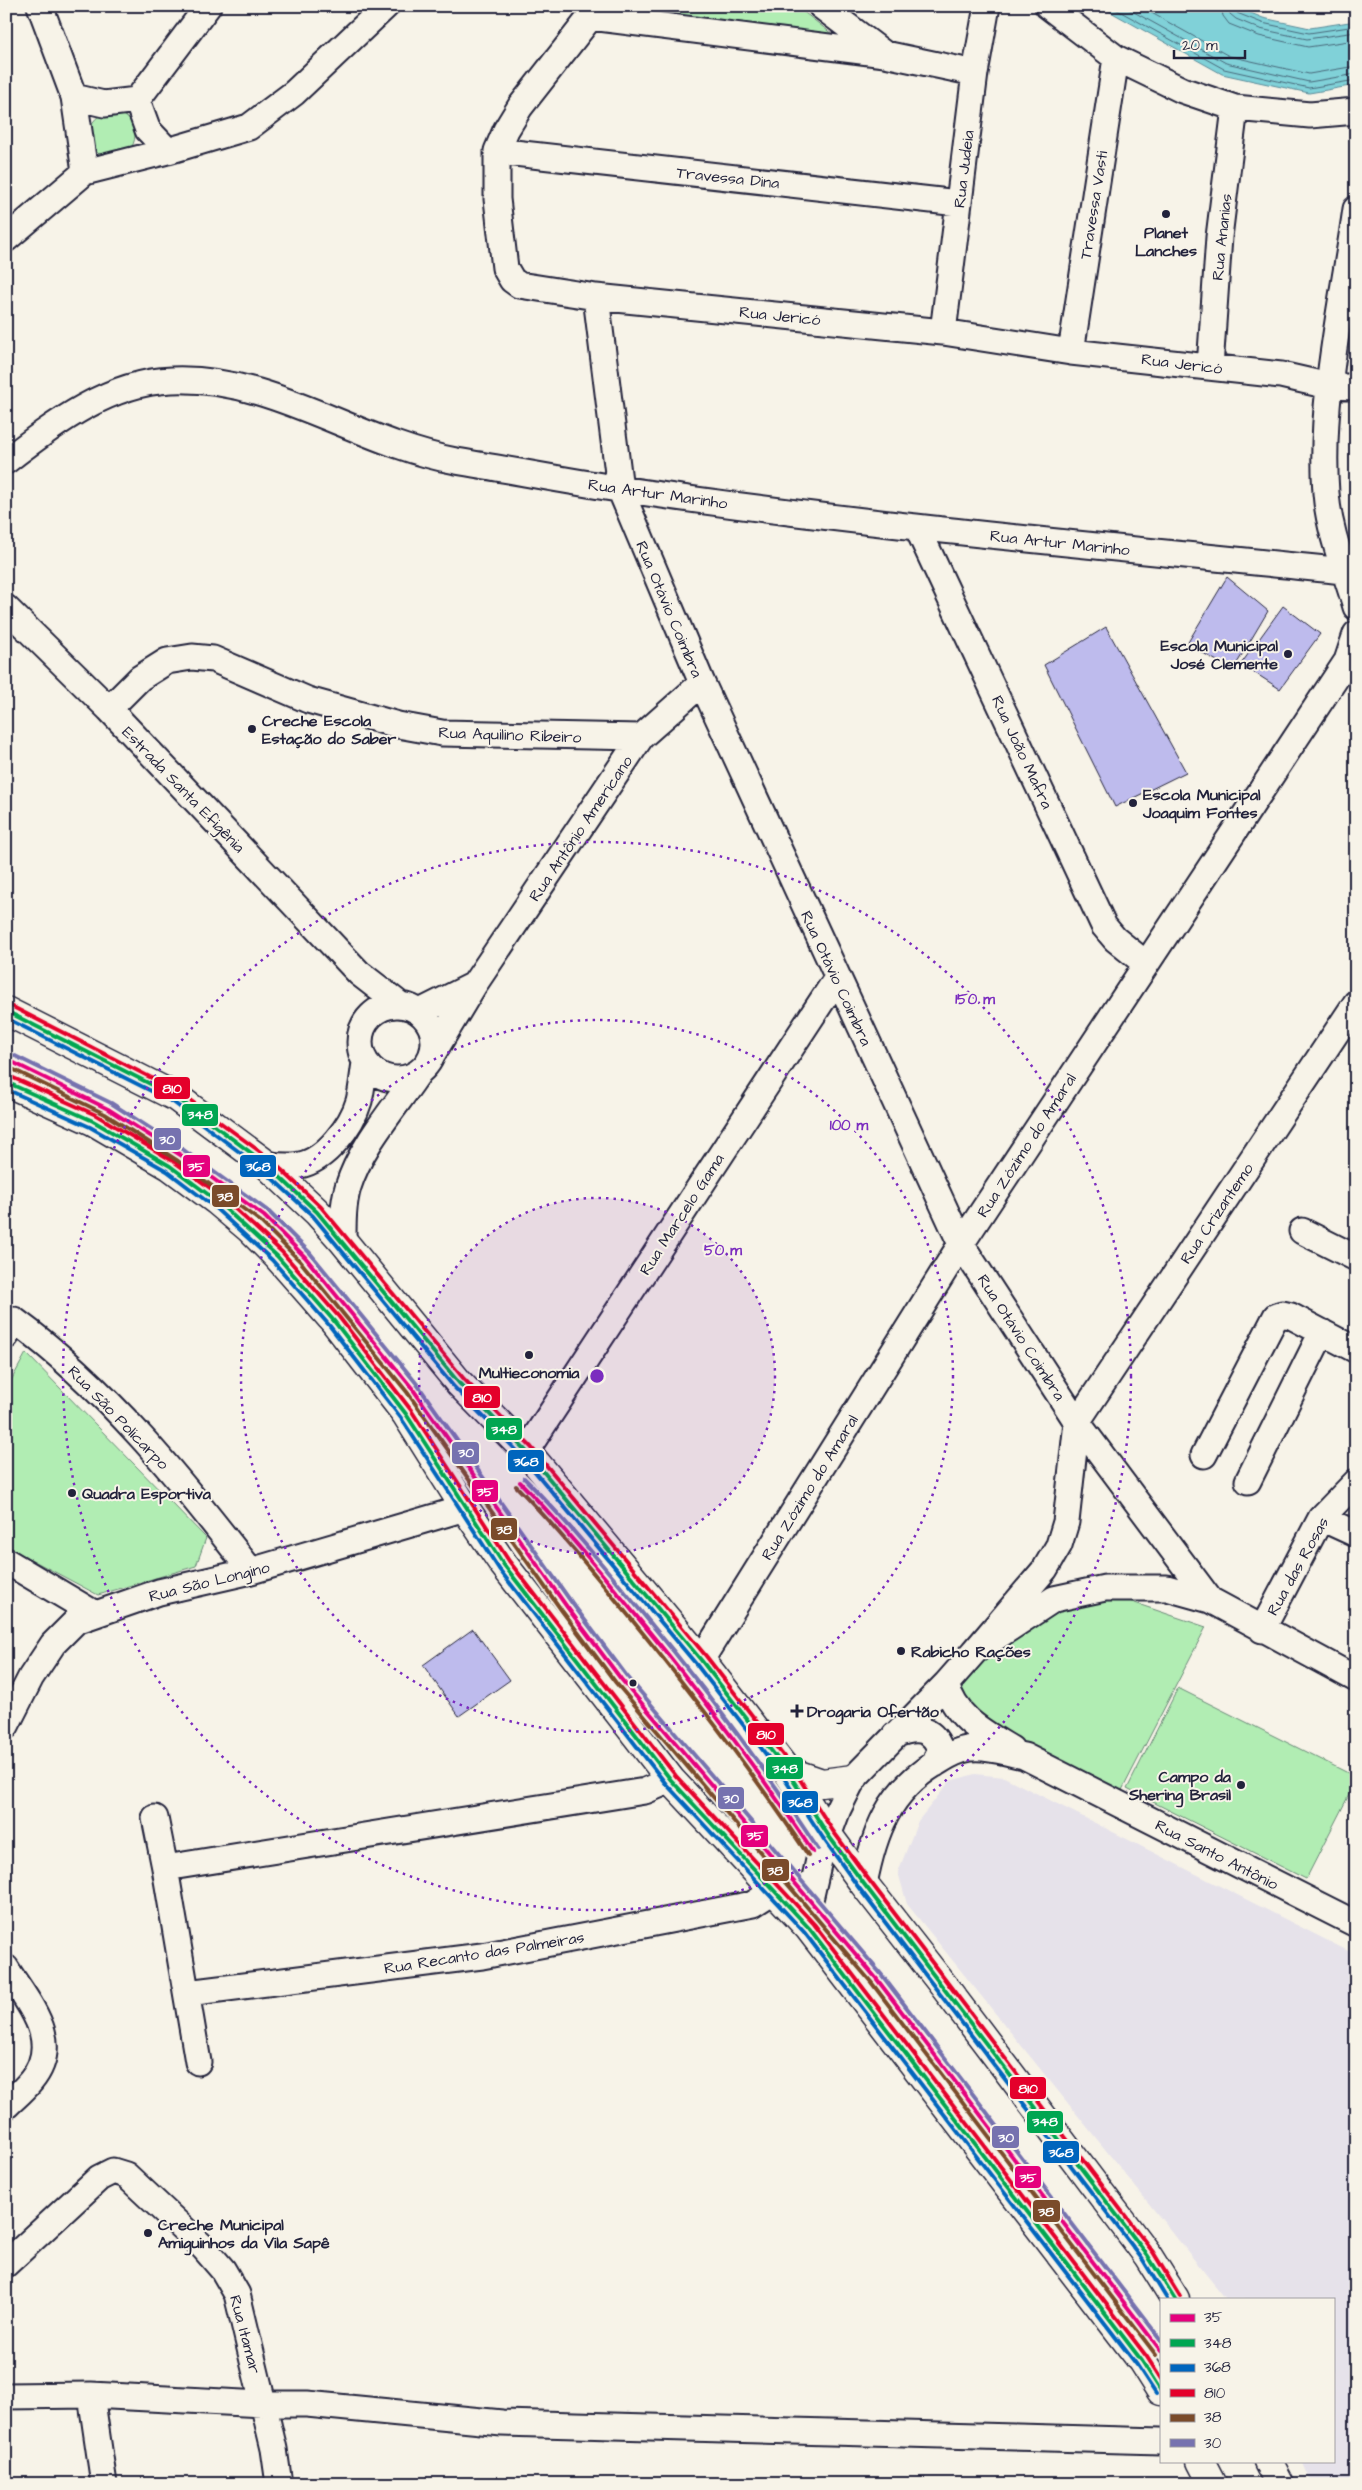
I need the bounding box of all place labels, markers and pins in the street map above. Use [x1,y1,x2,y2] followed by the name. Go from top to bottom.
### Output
[1160,208,1172,220] marker: Planet Lanches
[1135,222,1197,262] place label: Planet Lanches
[1160,635,1278,675] place label: Escola Municipal José Clemente
[1282,648,1294,660] marker: Escola Municipal José Clemente
[262,710,396,750] place label: Creche Escola Estação do Saber
[246,723,258,735] marker: Creche Escola Estação do Saber
[1142,784,1261,824] place label: Escola Municipal Joaquim Fontes
[1127,797,1139,809] marker: Escola Municipal Joaquim Fontes
[523,1349,535,1361] marker: Multieconomia
[479,1362,580,1384] place label: Multieconomia
[588,1367,606,1385] centre of rings
[82,1483,212,1505] place label: Quadra Esportiva
[66,1487,78,1499] marker: Quadra Esportiva
[911,1641,1031,1663] place label: Rabicho Rações
[895,1645,907,1657] marker: Rabicho Rações
[628,1678,638,1688] unlabelled marker
[807,1701,940,1725] place label: Drogaria Ofertão
[791,1705,803,1717] marker: Drogaria Ofertão
[1128,1766,1232,1808] place label: Campo da Shering Brasil
[1235,1779,1247,1791] marker: Campo da Shering Brasil
[158,2214,330,2256] place label: Creche Municipal Amiguinhos da Vila Sapê
[142,2227,154,2239] marker: Creche Municipal Amiguinhos da Vila Sapê

